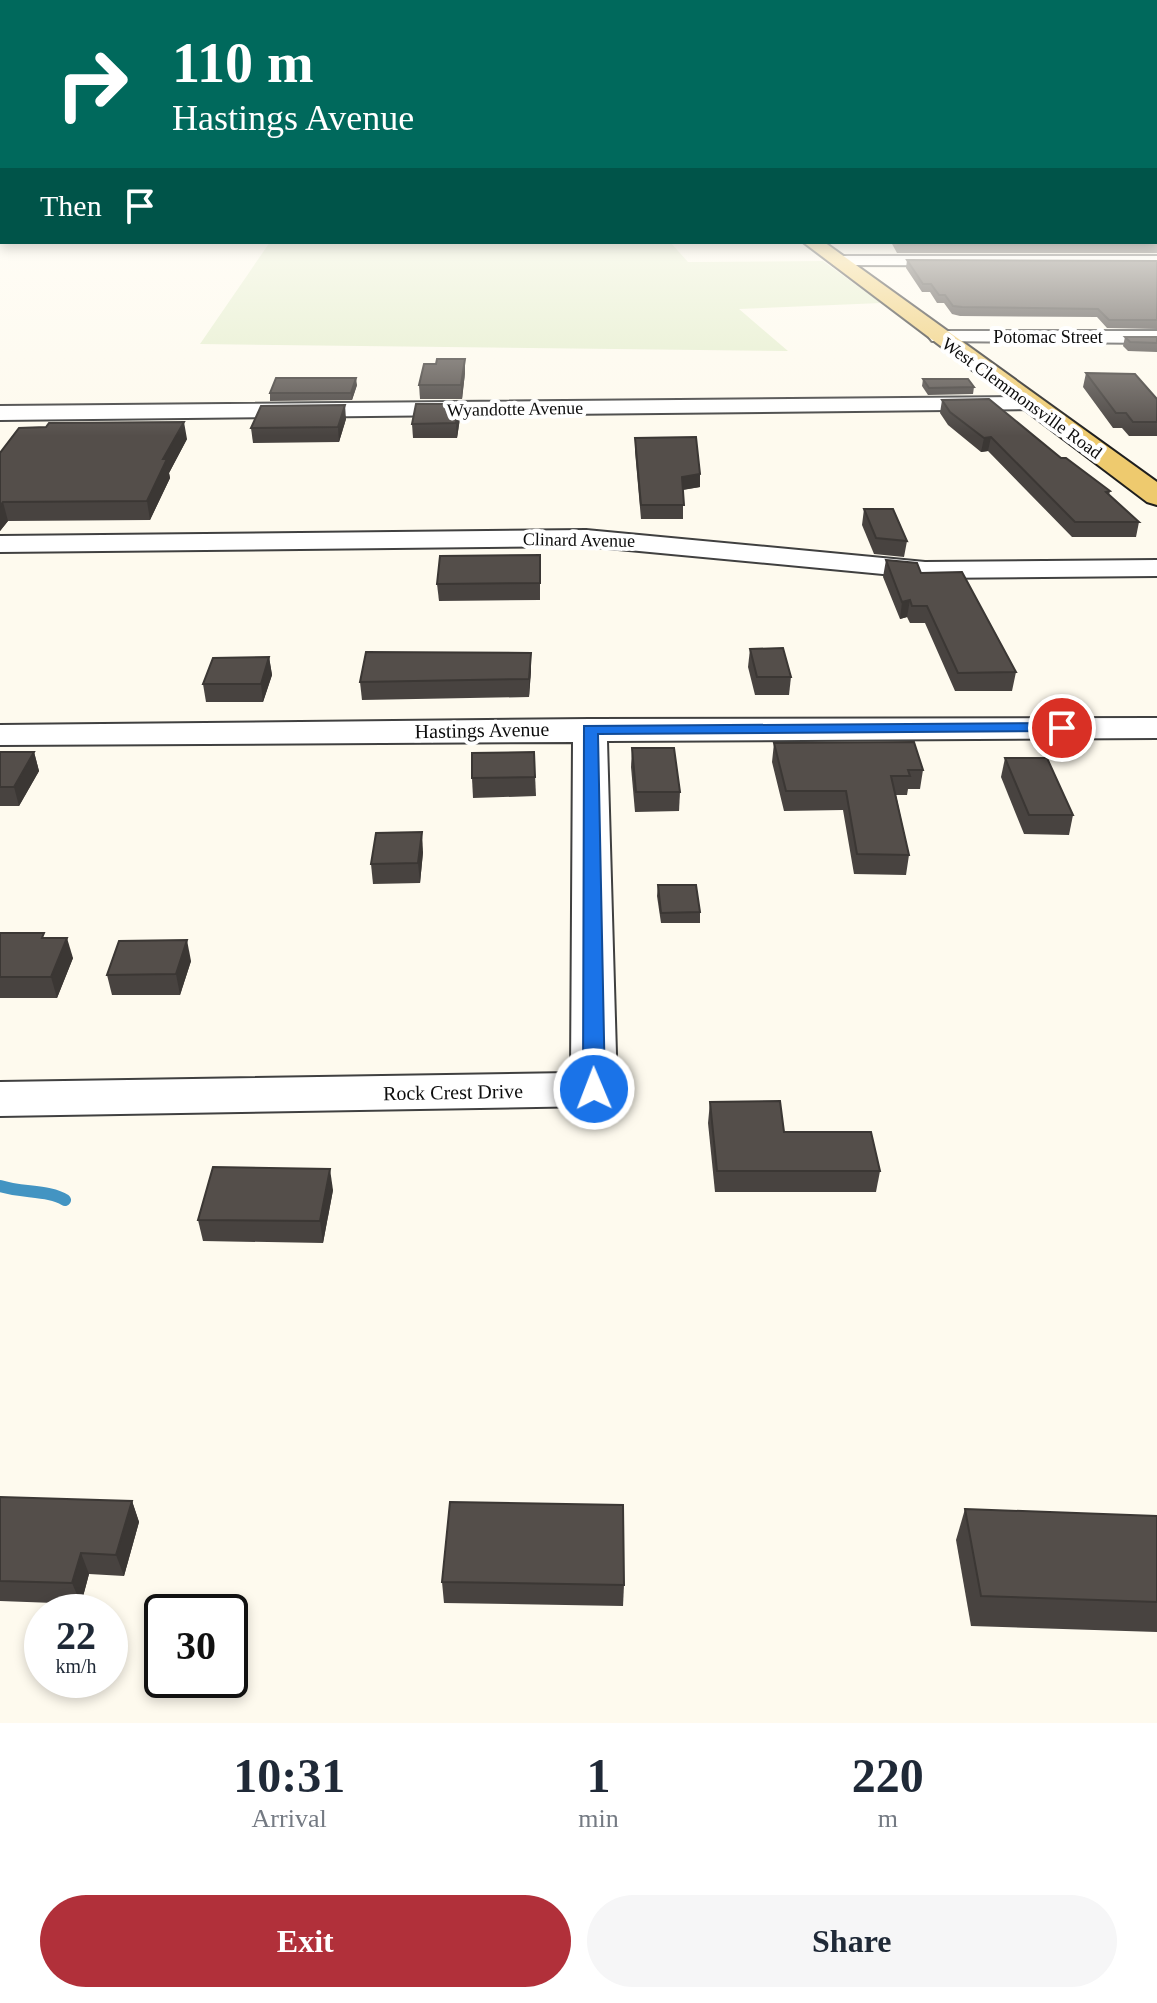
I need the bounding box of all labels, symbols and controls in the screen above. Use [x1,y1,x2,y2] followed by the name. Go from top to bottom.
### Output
[40,32,144,136] icon: right
[172,32,314,94] text: 110 m
[172,98,414,138] text: Hastings Avenue
[118,184,162,228] icon: arrive
[40,189,102,222] text: Then
[993,327,1103,347] street label: Potomac Street
[938,333,1106,463] street label: West Clemmonsville Road
[447,398,583,420] street label: Wyandotte Avenue
[523,529,635,551] street label: Clinard Avenue
[1028,694,1096,762] pin
[1040,706,1084,750] icon: arrive
[415,718,550,743] street label: Hastings Avenue
[552,1047,636,1131] position arrow
[383,1080,523,1104] street label: Rock Crest Drive
[144,1594,248,1698] speed limit sign: 30
[56,1613,96,1658] text: 22
[55,1655,97,1677] text: km/h
[233,1749,345,1802] text: 10:31
[586,1749,610,1802] text: 1
[852,1749,924,1802] text: 220
[252,1804,327,1833] text: Arrival
[578,1804,619,1833] text: min
[878,1804,898,1833] text: m
[40,1895,571,1987] button: Exit
[587,1895,1117,1987] button: Share

